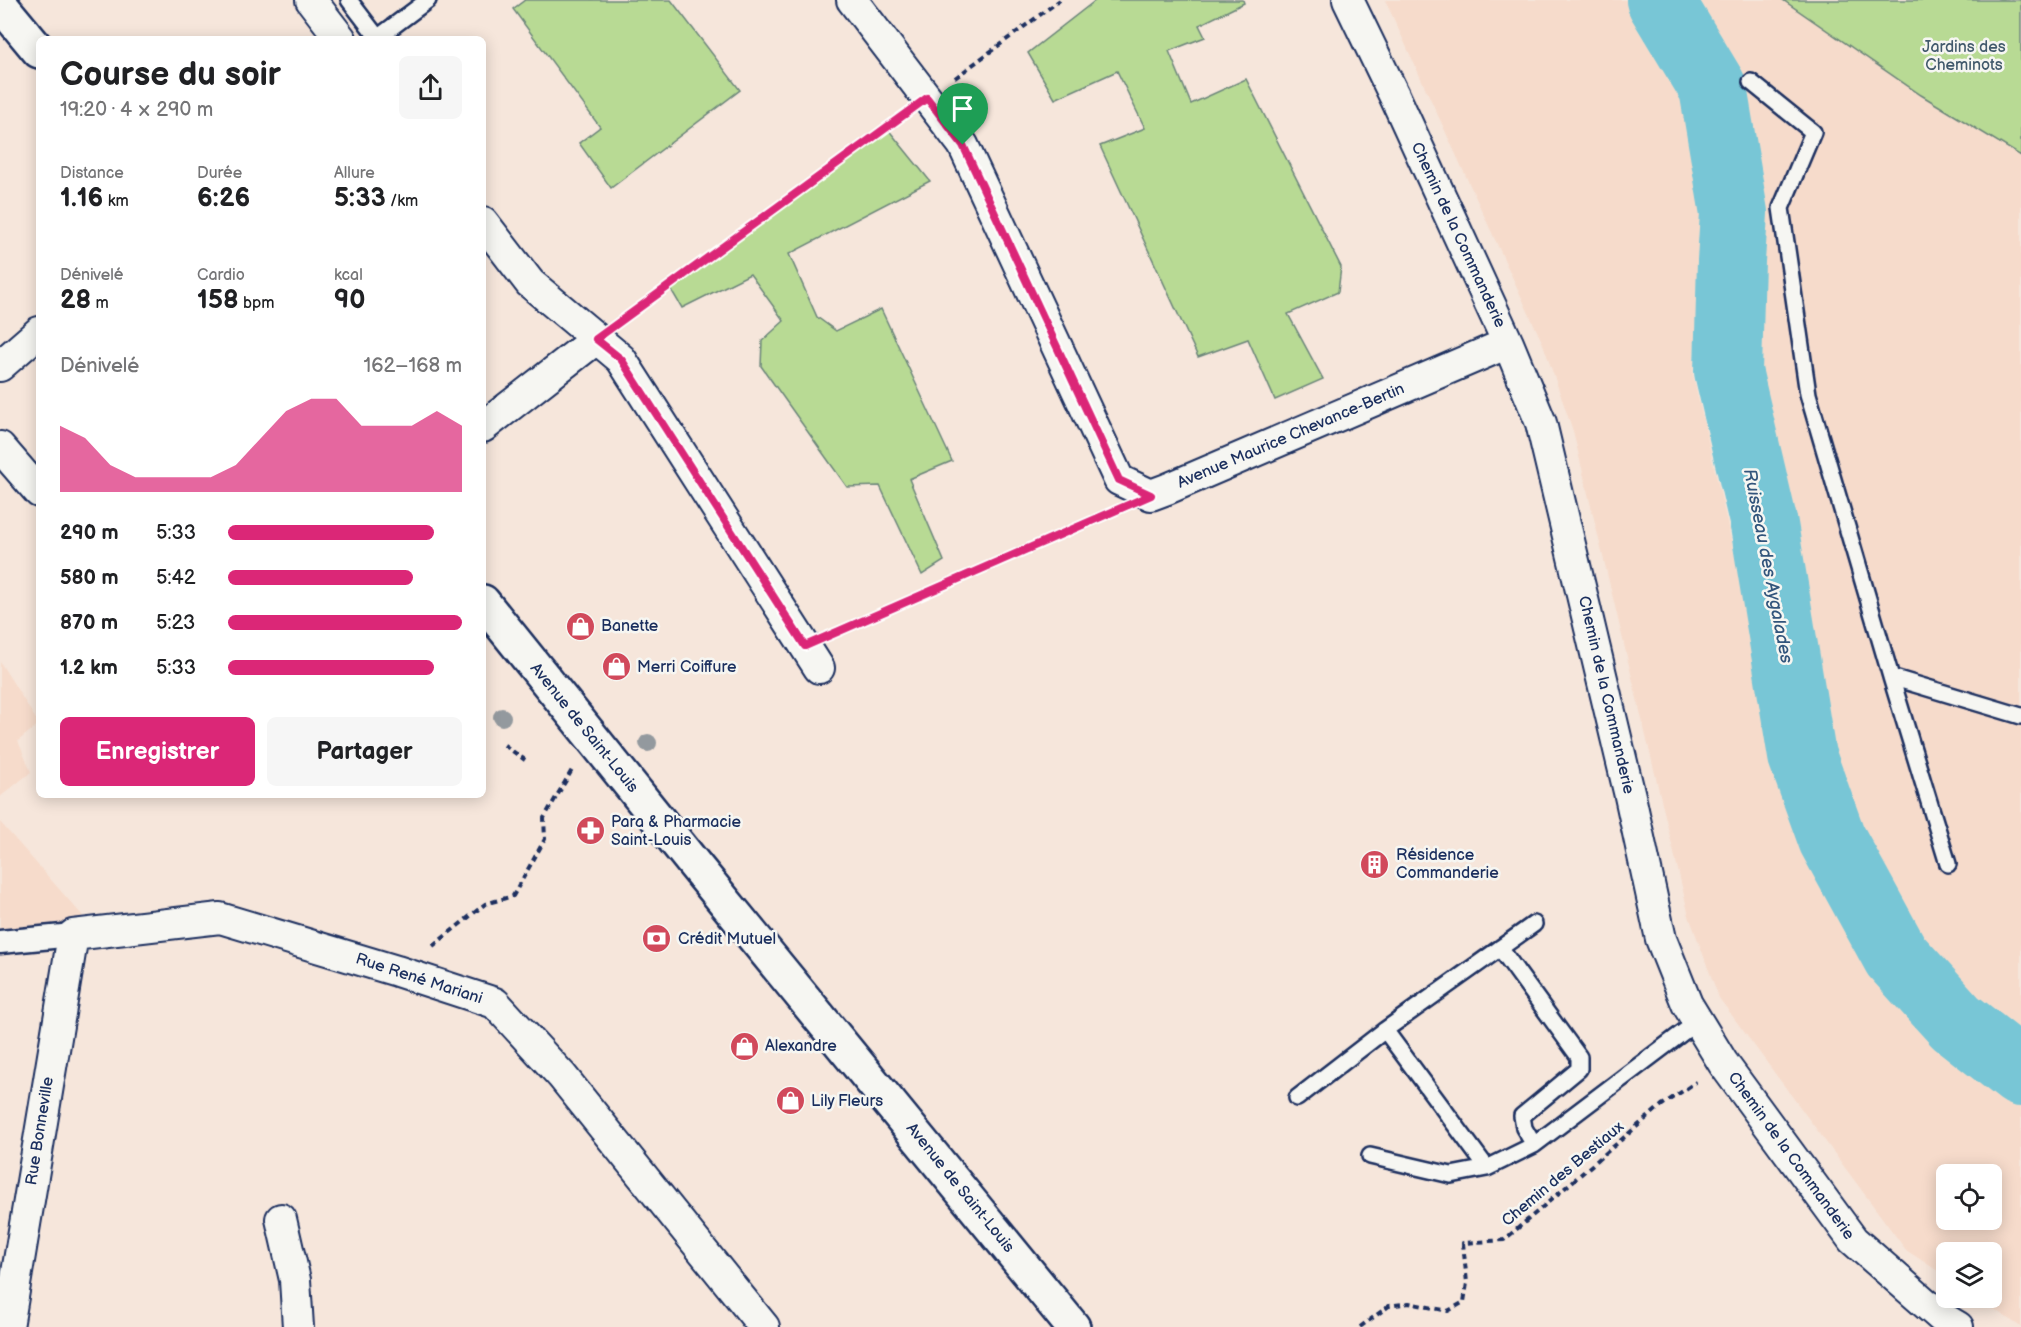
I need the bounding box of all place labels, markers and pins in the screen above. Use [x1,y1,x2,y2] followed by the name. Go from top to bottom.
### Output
[937,83,988,145] pin
[564,610,596,642] shop icon: Banette
[601,617,659,636] place label: Banette
[600,651,632,683] shop icon: Merri Coiffure
[637,658,737,677] place label: Merri Coiffure
[611,813,742,850] place label: Para & Pharmacie Saint-Louis
[574,815,606,847] pharmacy icon: Para & Pharmacie Saint-Louis
[1396,846,1499,883] place label: Résidence Commanderie
[1359,848,1391,880] building icon: Résidence Commanderie
[641,923,673,955] bank icon: Crédit Mutuel
[678,930,776,949] place label: Crédit Mutuel
[728,1030,760,1062] shop icon: Alexandre
[765,1037,837,1056] place label: Alexandre
[774,1085,806,1117] shop icon: Lily Fleurs
[811,1092,883,1111] place label: Lily Fleurs

